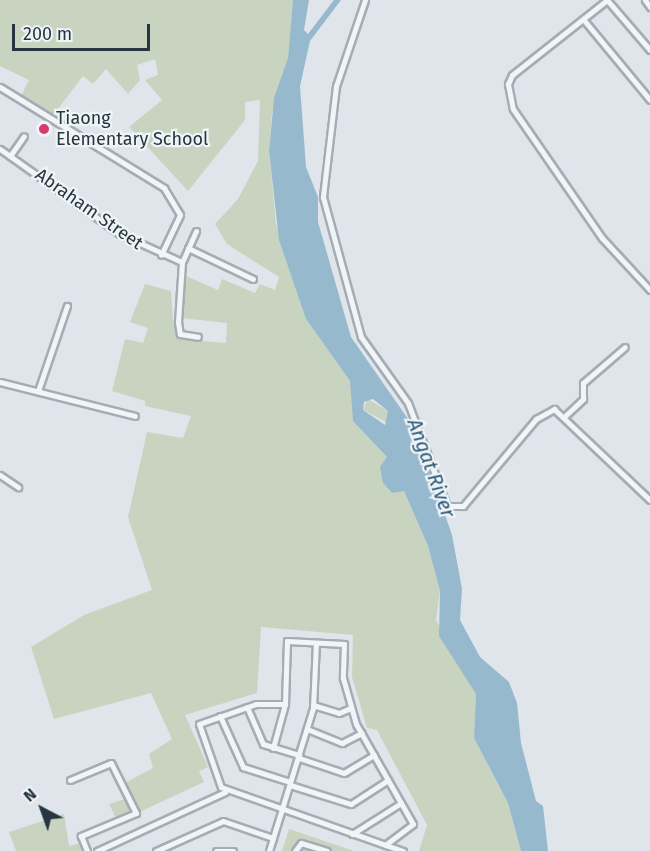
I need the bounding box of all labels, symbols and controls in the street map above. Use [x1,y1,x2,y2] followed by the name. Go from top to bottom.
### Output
[15,12,153,50] scale bar
[23,23,72,45] text: 200 m
[56,108,208,150] place label: Tiaong Elementary School
[37,122,51,136] marker: Tiaong Elementary School
[31,164,147,254] street label: Abraham Street
[402,415,460,521] water label: Angat River
[12,779,72,839] north arrow
[20,784,40,806] text: N

